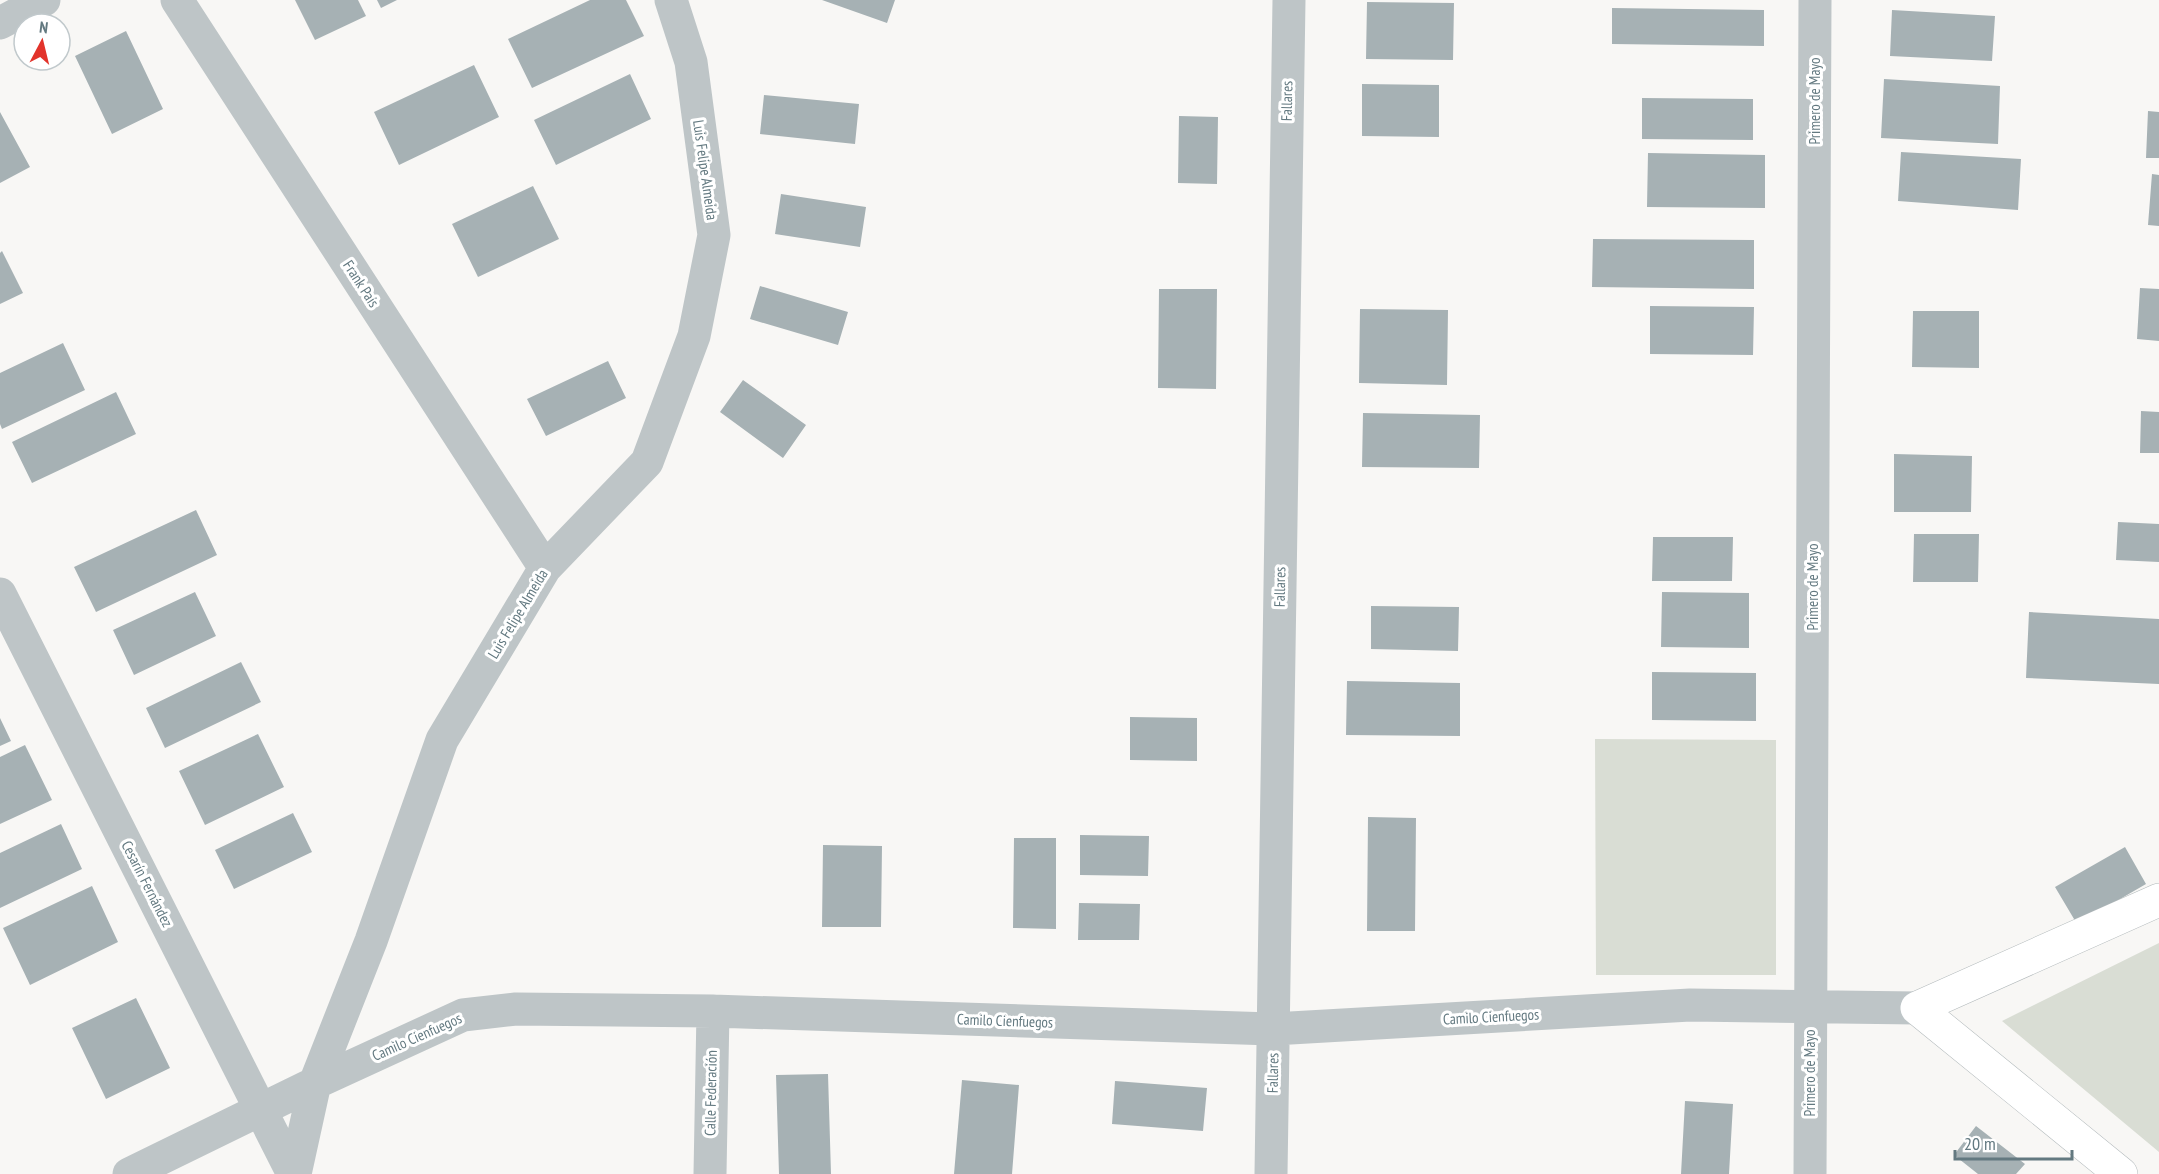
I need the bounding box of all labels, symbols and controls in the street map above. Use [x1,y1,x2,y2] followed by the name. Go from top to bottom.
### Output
[12,12,72,72] north arrow
[38,17,49,38] text: N
[1805,57,1824,145] street label: Primero de Mayo
[1277,81,1296,121] street label: Fallares
[689,119,722,221] street label: Luis Felipe Almeida
[339,257,384,311] street label: Frank País
[1803,543,1822,631] street label: Primero de Mayo
[483,566,552,662] street label: Luis Felipe Almeida
[1270,567,1289,607] street label: Fallares
[118,837,177,930] street label: Cesarín Fernández
[1442,1004,1540,1029] street label: Camilo Cienfuegos
[369,1008,465,1065] street label: Camilo Cienfuegos
[957,1009,1053,1032] street label: Camilo Cienfuegos
[1800,1029,1819,1117] street label: Primero de Mayo
[700,1050,721,1136] street label: Calle Federación
[1263,1053,1282,1093] street label: Fallares
[1955,1123,2072,1161] scale bar
[1964,1132,1996,1155] text: 20 m

